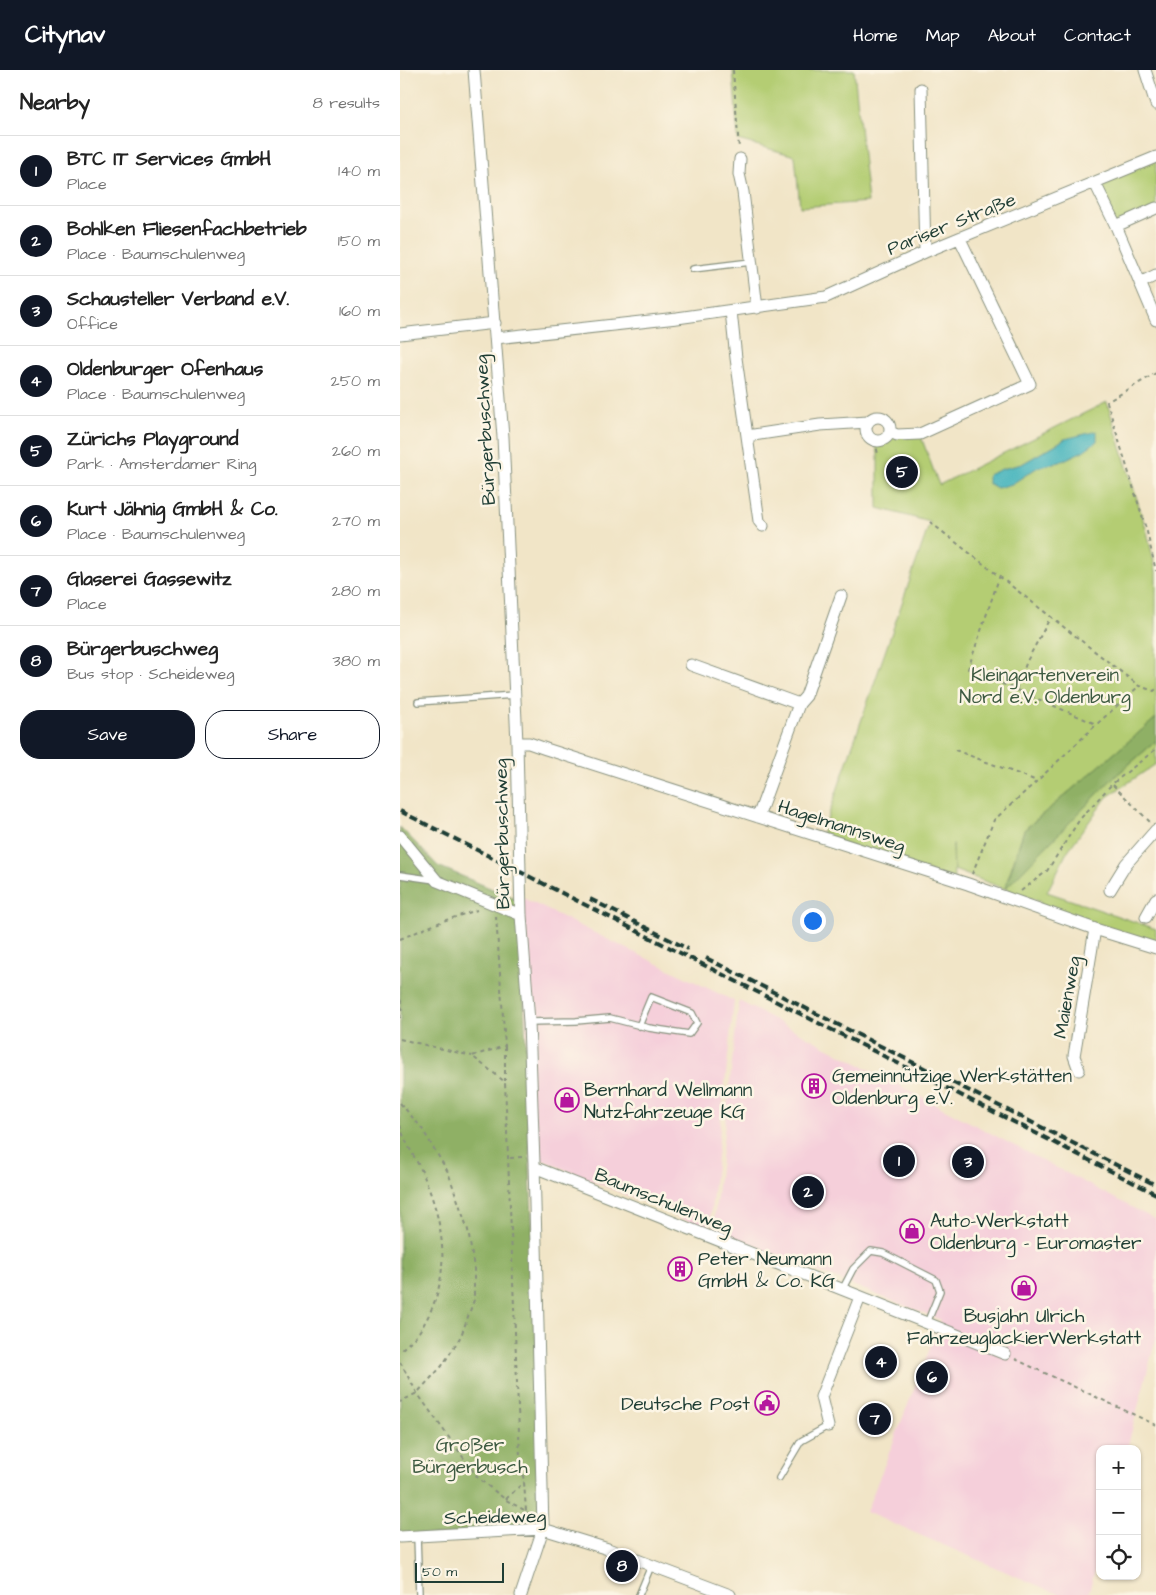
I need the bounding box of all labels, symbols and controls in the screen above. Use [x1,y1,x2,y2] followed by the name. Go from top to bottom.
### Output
[25,18,105,52] text: Citynav
[853,23,898,48] text: Home
[926,23,960,48] text: Map
[988,23,1036,48] text: About
[1064,23,1131,48] text: Contact
[20,88,90,117] text: Nearby
[313,92,380,114] text: 8 results
[67,146,271,173] text: BTC IT Services GmbH
[35,160,37,182] text: 1
[338,160,380,182] text: 140 m
[67,173,107,195] text: Place
[883,186,1020,263] street label: Pariser Straße
[67,216,307,243] text: Bohlken Fliesenfachbetrieb
[31,230,41,252] text: 2
[338,230,380,252] text: 150 m
[67,243,245,265] text: Place · Baumschulenweg
[67,286,289,313] text: Schausteller Verband e.V.
[32,300,40,322] text: 3
[339,300,380,322] text: 160 m
[67,313,118,335] text: Office
[468,354,504,506] street label: Bürgerbuschweg
[67,356,263,383] text: Oldenburger Ofenhaus
[31,370,41,392] text: 4
[331,370,380,392] text: 250 m
[67,383,245,405] text: Place · Baumschulenweg
[67,426,239,453] text: Zürichs Playground
[30,440,42,462] text: 5
[332,440,380,462] text: 260 m
[67,453,257,475] text: Park · Amsterdamer Ring
[886,453,918,491] pin: 5
[67,496,278,523] text: Kurt Jähnig GmbH & Co.
[31,510,41,532] text: 6
[332,510,380,532] text: 270 m
[67,523,245,545] text: Place · Baumschulenweg
[67,566,231,593] text: Glaserei Gassewitz
[31,580,41,602] text: 7
[332,580,380,602] text: 280 m
[67,593,107,615] text: Place
[67,636,218,663] text: Bürgerbuschweg
[31,650,41,672] text: 8
[333,650,380,672] text: 380 m
[959,662,1131,712] park label: Kleingartenverein Nord e.V. Oldenburg
[67,663,235,685] text: Bus stop · Scheideweg
[20,710,195,759] button: Save
[205,710,380,759] button: Share
[488,758,518,910] street label: Bürgerbuschweg
[774,793,909,861] street label: Hagelmannsweg
[800,908,826,934] your location
[1047,954,1089,1041] street label: Maienweg
[832,1063,1072,1113] place label: Gemeinnützige Werkstätten Oldenburg e.V.
[801,1073,827,1099] building icon: Gemeinnützige Werkstätten Oldenburg e.V.
[584,1077,752,1127] place label: Bernhard Wellmann Nutzfahrzeuge KG
[554,1087,580,1113] shop icon: Bernhard Wellmann Nutzfahrzeuge KG
[883,1142,915,1180] pin: 1
[952,1143,984,1181] pin: 3
[590,1161,737,1242] street label: Baumschulenweg
[792,1173,824,1211] pin: 2
[930,1208,1142,1258] place label: Auto-Werkstatt Oldenburg - Euromaster
[899,1218,925,1244] shop icon: Auto-Werkstatt Oldenburg - Euromaster
[698,1246,835,1295] place label: Peter Neumann GmbH & Co. KG
[667,1256,693,1282] building icon: Peter Neumann GmbH & Co. KG
[1011,1275,1037,1301] shop icon: Busjahn Ulrich FahrzeuglackierWerkstatt
[907,1303,1142,1353] place label: Busjahn Ulrich FahrzeuglackierWerkstatt
[865,1343,897,1381] pin: 4
[916,1358,948,1396] pin: 6
[754,1390,780,1416] public building icon: Deutsche Post
[621,1391,750,1418] place label: Deutsche Post
[859,1400,891,1438] pin: 7
[412,1432,528,1482] park label: Großer Bürgerbusch
[1096,1445,1141,1580] map controls
[1096,1445,1141,1490] button: +
[1096,1490,1141,1535] button: −
[444,1503,547,1533] street label: Scheideweg
[1096,1535,1141,1580] button: locate
[606,1547,638,1585] pin: 8
[415,1560,504,1583] scale bar
[422,1562,457,1582] text: 50 m

